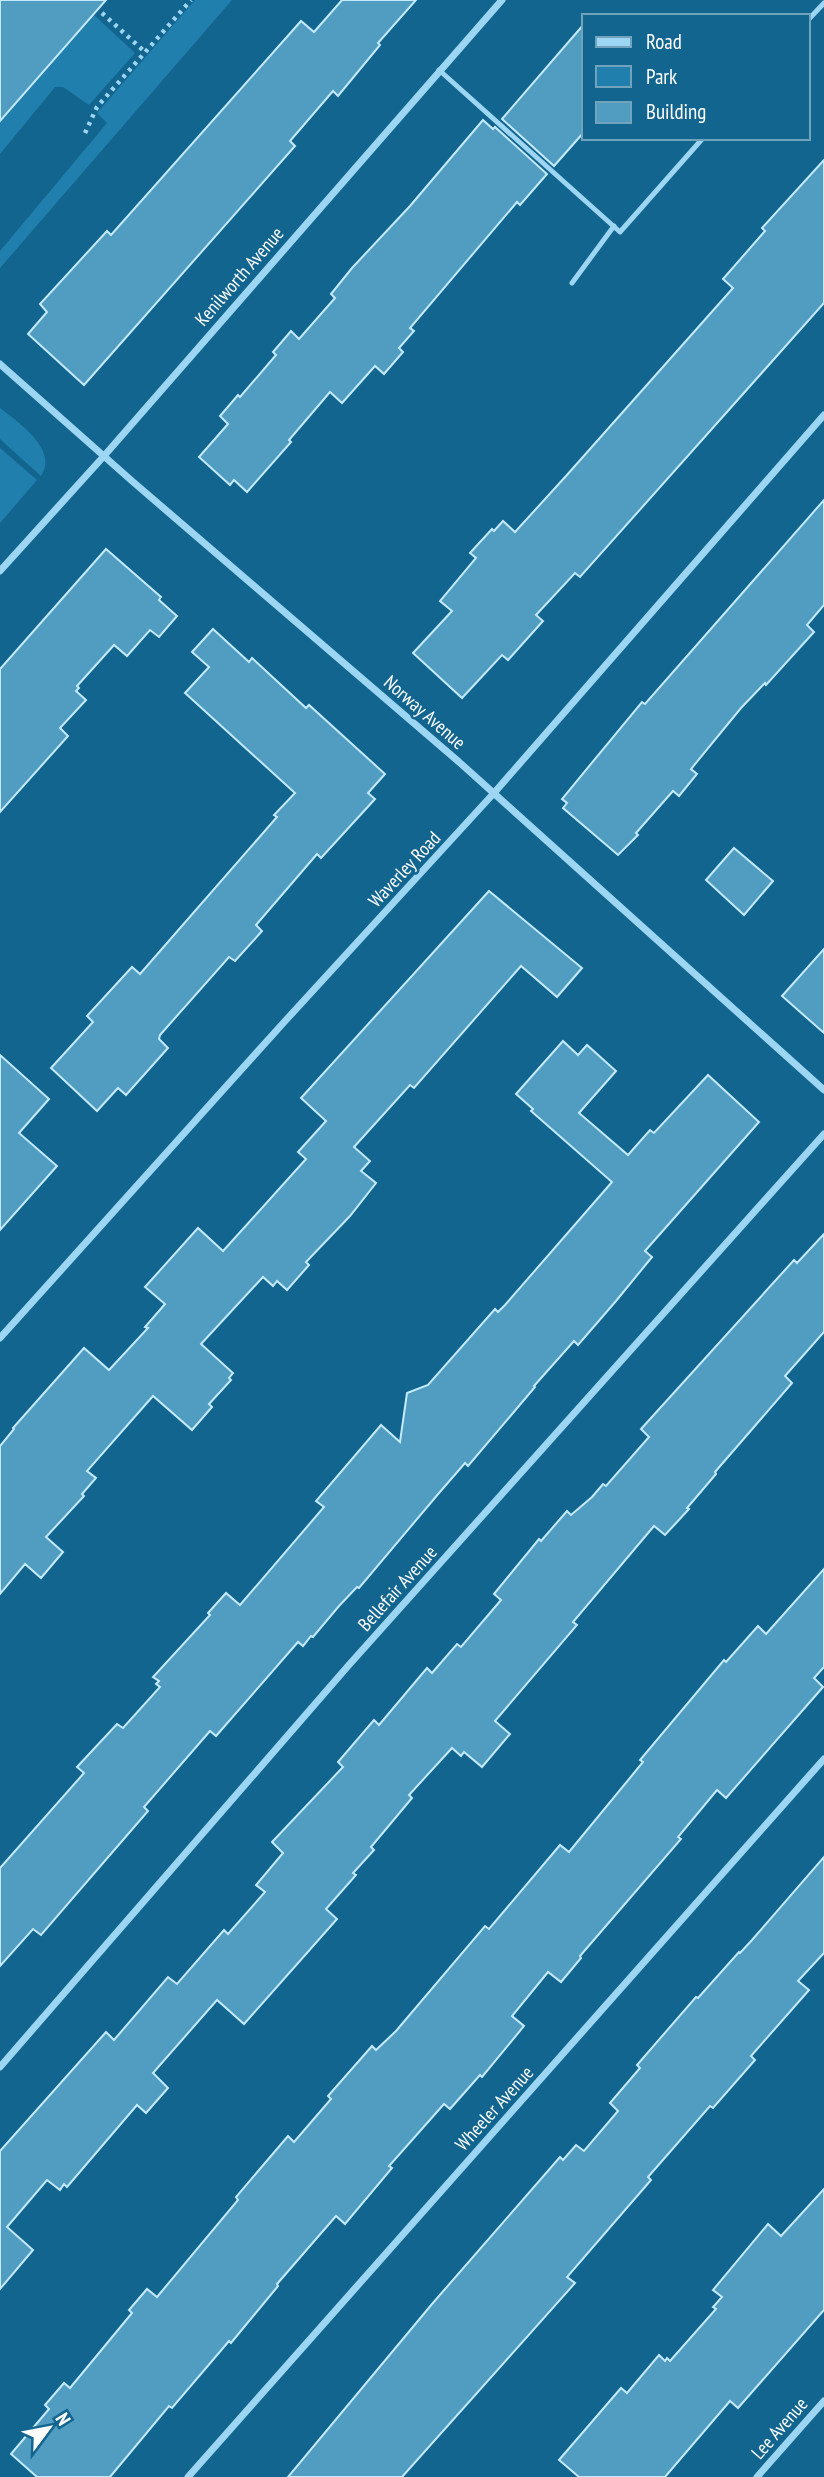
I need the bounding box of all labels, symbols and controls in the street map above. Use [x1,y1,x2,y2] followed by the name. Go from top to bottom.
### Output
[582,14,810,140] legend
[646,28,682,55] text: Road
[646,63,677,90] text: Park
[646,98,706,125] text: Building
[189,221,289,330] street label: Kenilworth Avenue
[379,670,471,754] street label: Norway Avenue
[363,826,445,912] street label: Waverley Road
[352,1540,442,1636] street label: Bellefair Avenue
[450,2061,538,2155] street label: Wheeler Avenue
[746,2392,812,2464] street label: Lee Avenue
[14,2393,84,2463] north arrow
[51,2408,76,2430] text: N

